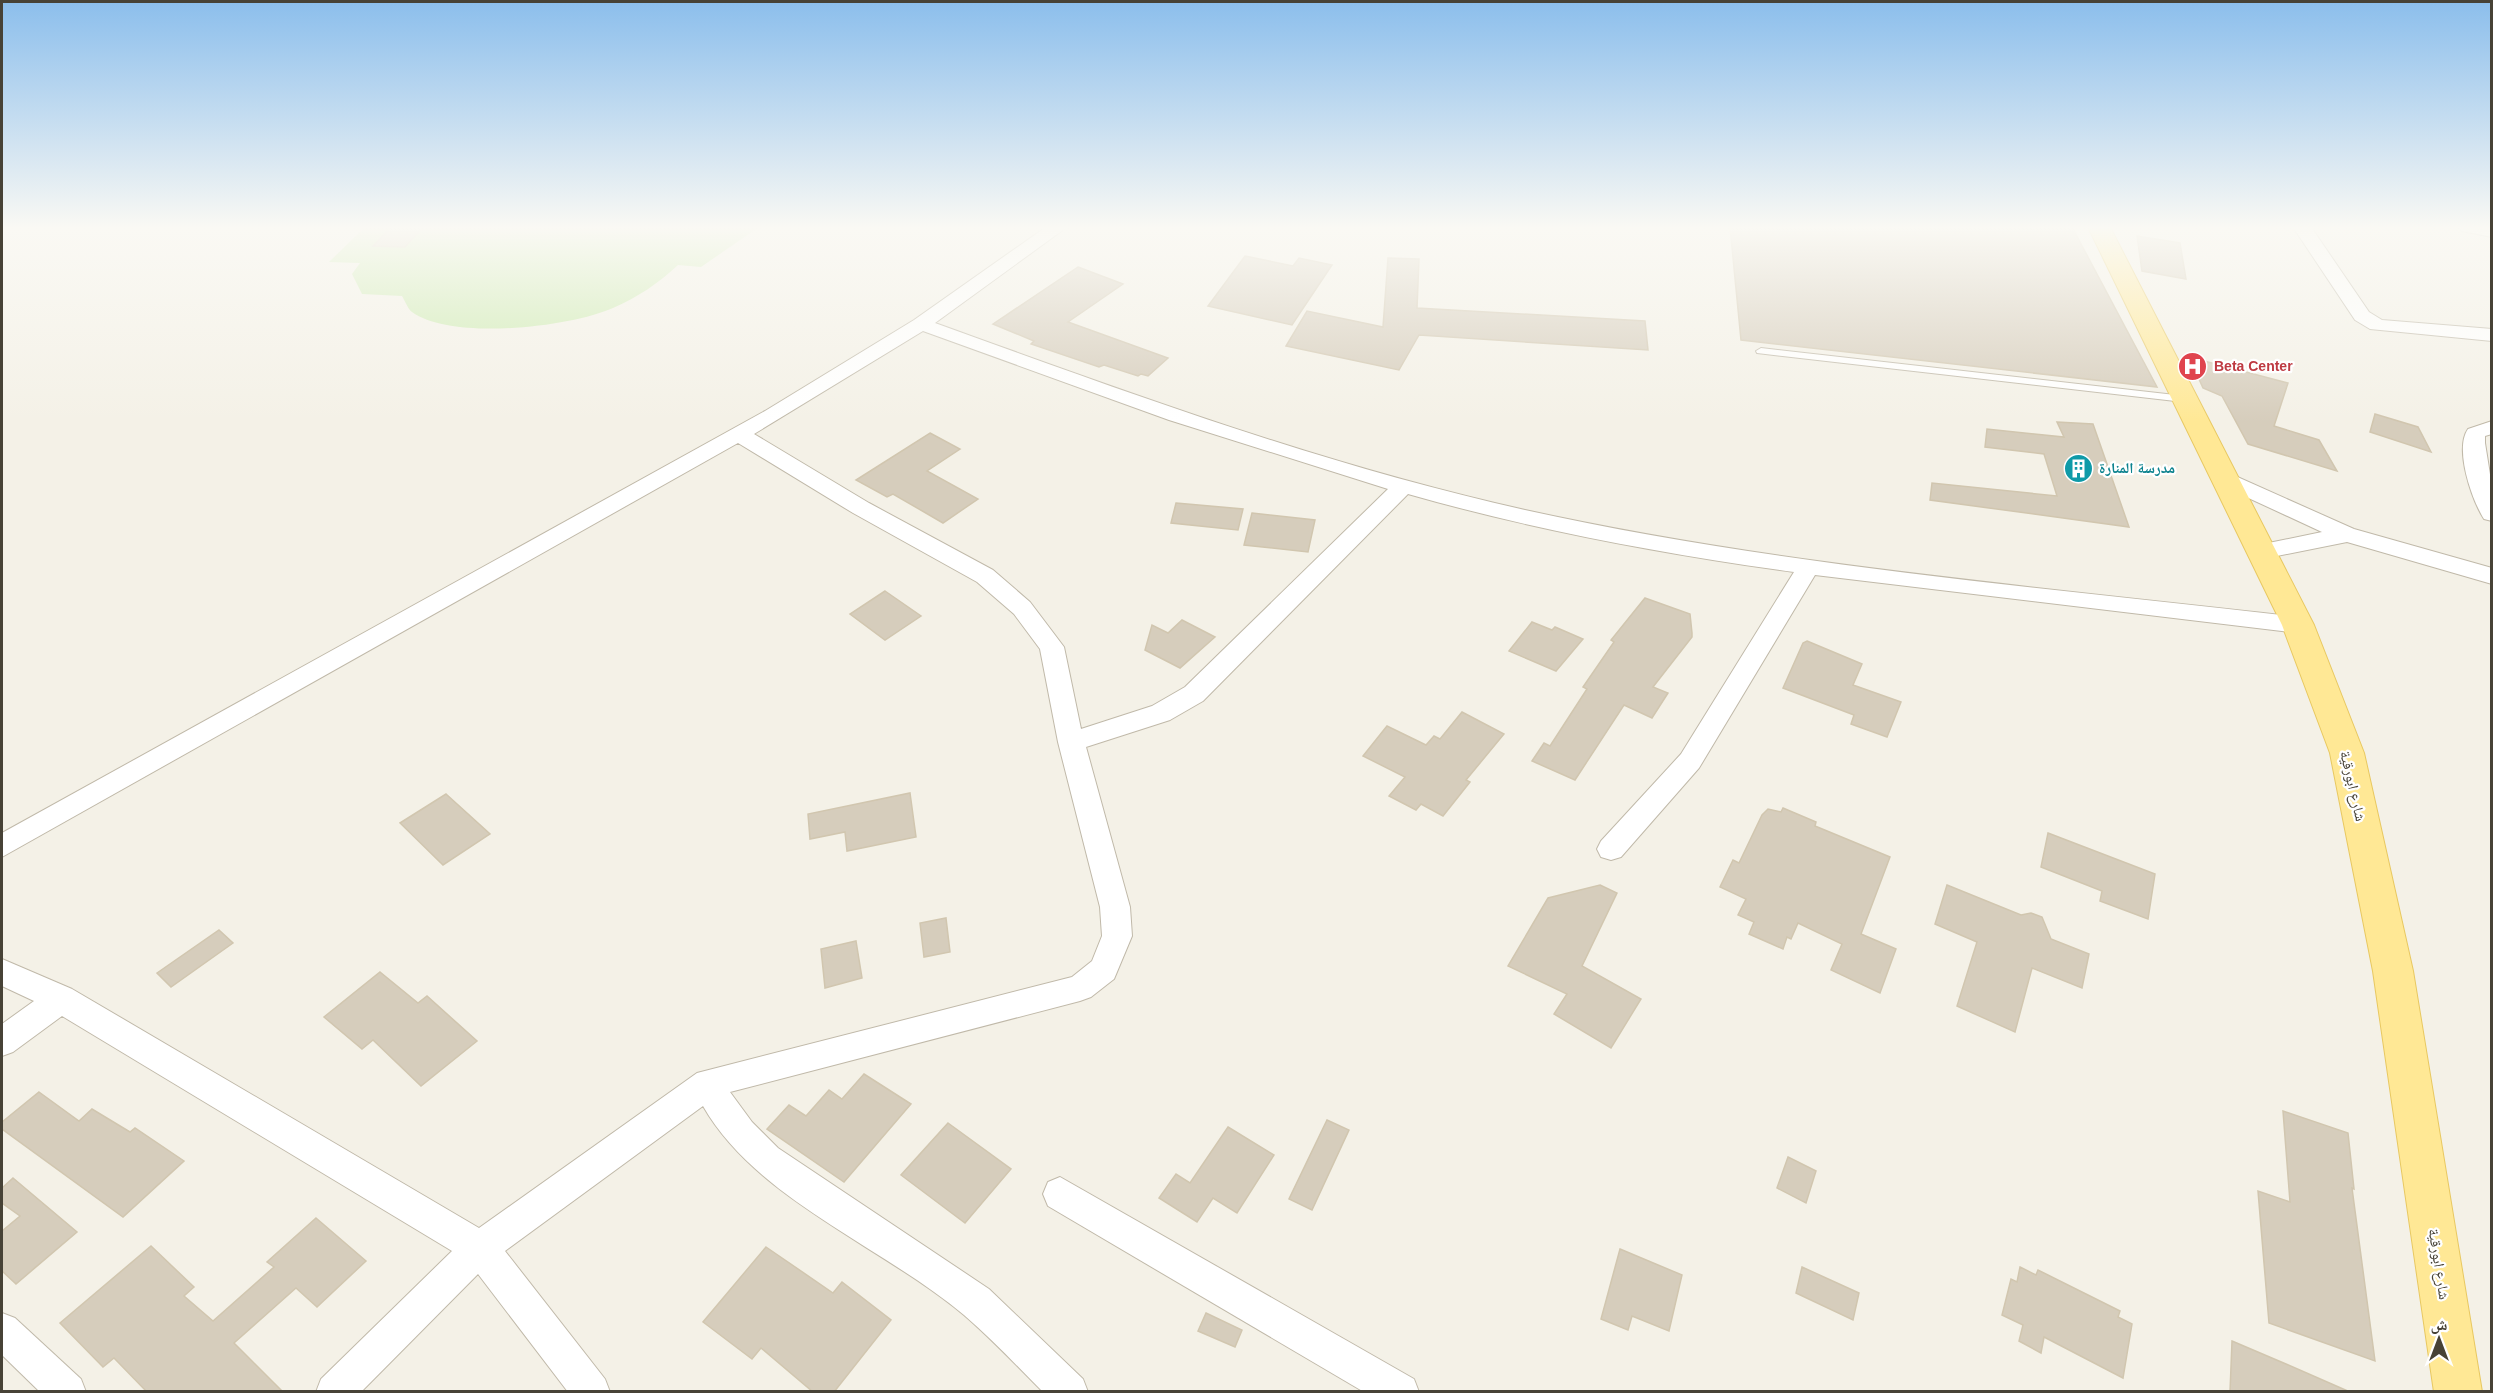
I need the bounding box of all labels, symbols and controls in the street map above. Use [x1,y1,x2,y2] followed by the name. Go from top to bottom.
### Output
[2177,350,2209,382] hospital icon: Beta Center
[2214,358,2293,374] place label: Beta Center
[2062,452,2094,484] building icon: مدرسة المنارة
[2099,459,2175,476] place label: مدرسة المنارة
[2335,749,2370,823] street label: شارع ابورقية
[2424,1227,2454,1301] street label: شارع ابورقية
[2409,1309,2469,1369] north arrow
[2431,1316,2448,1334] text: ش

